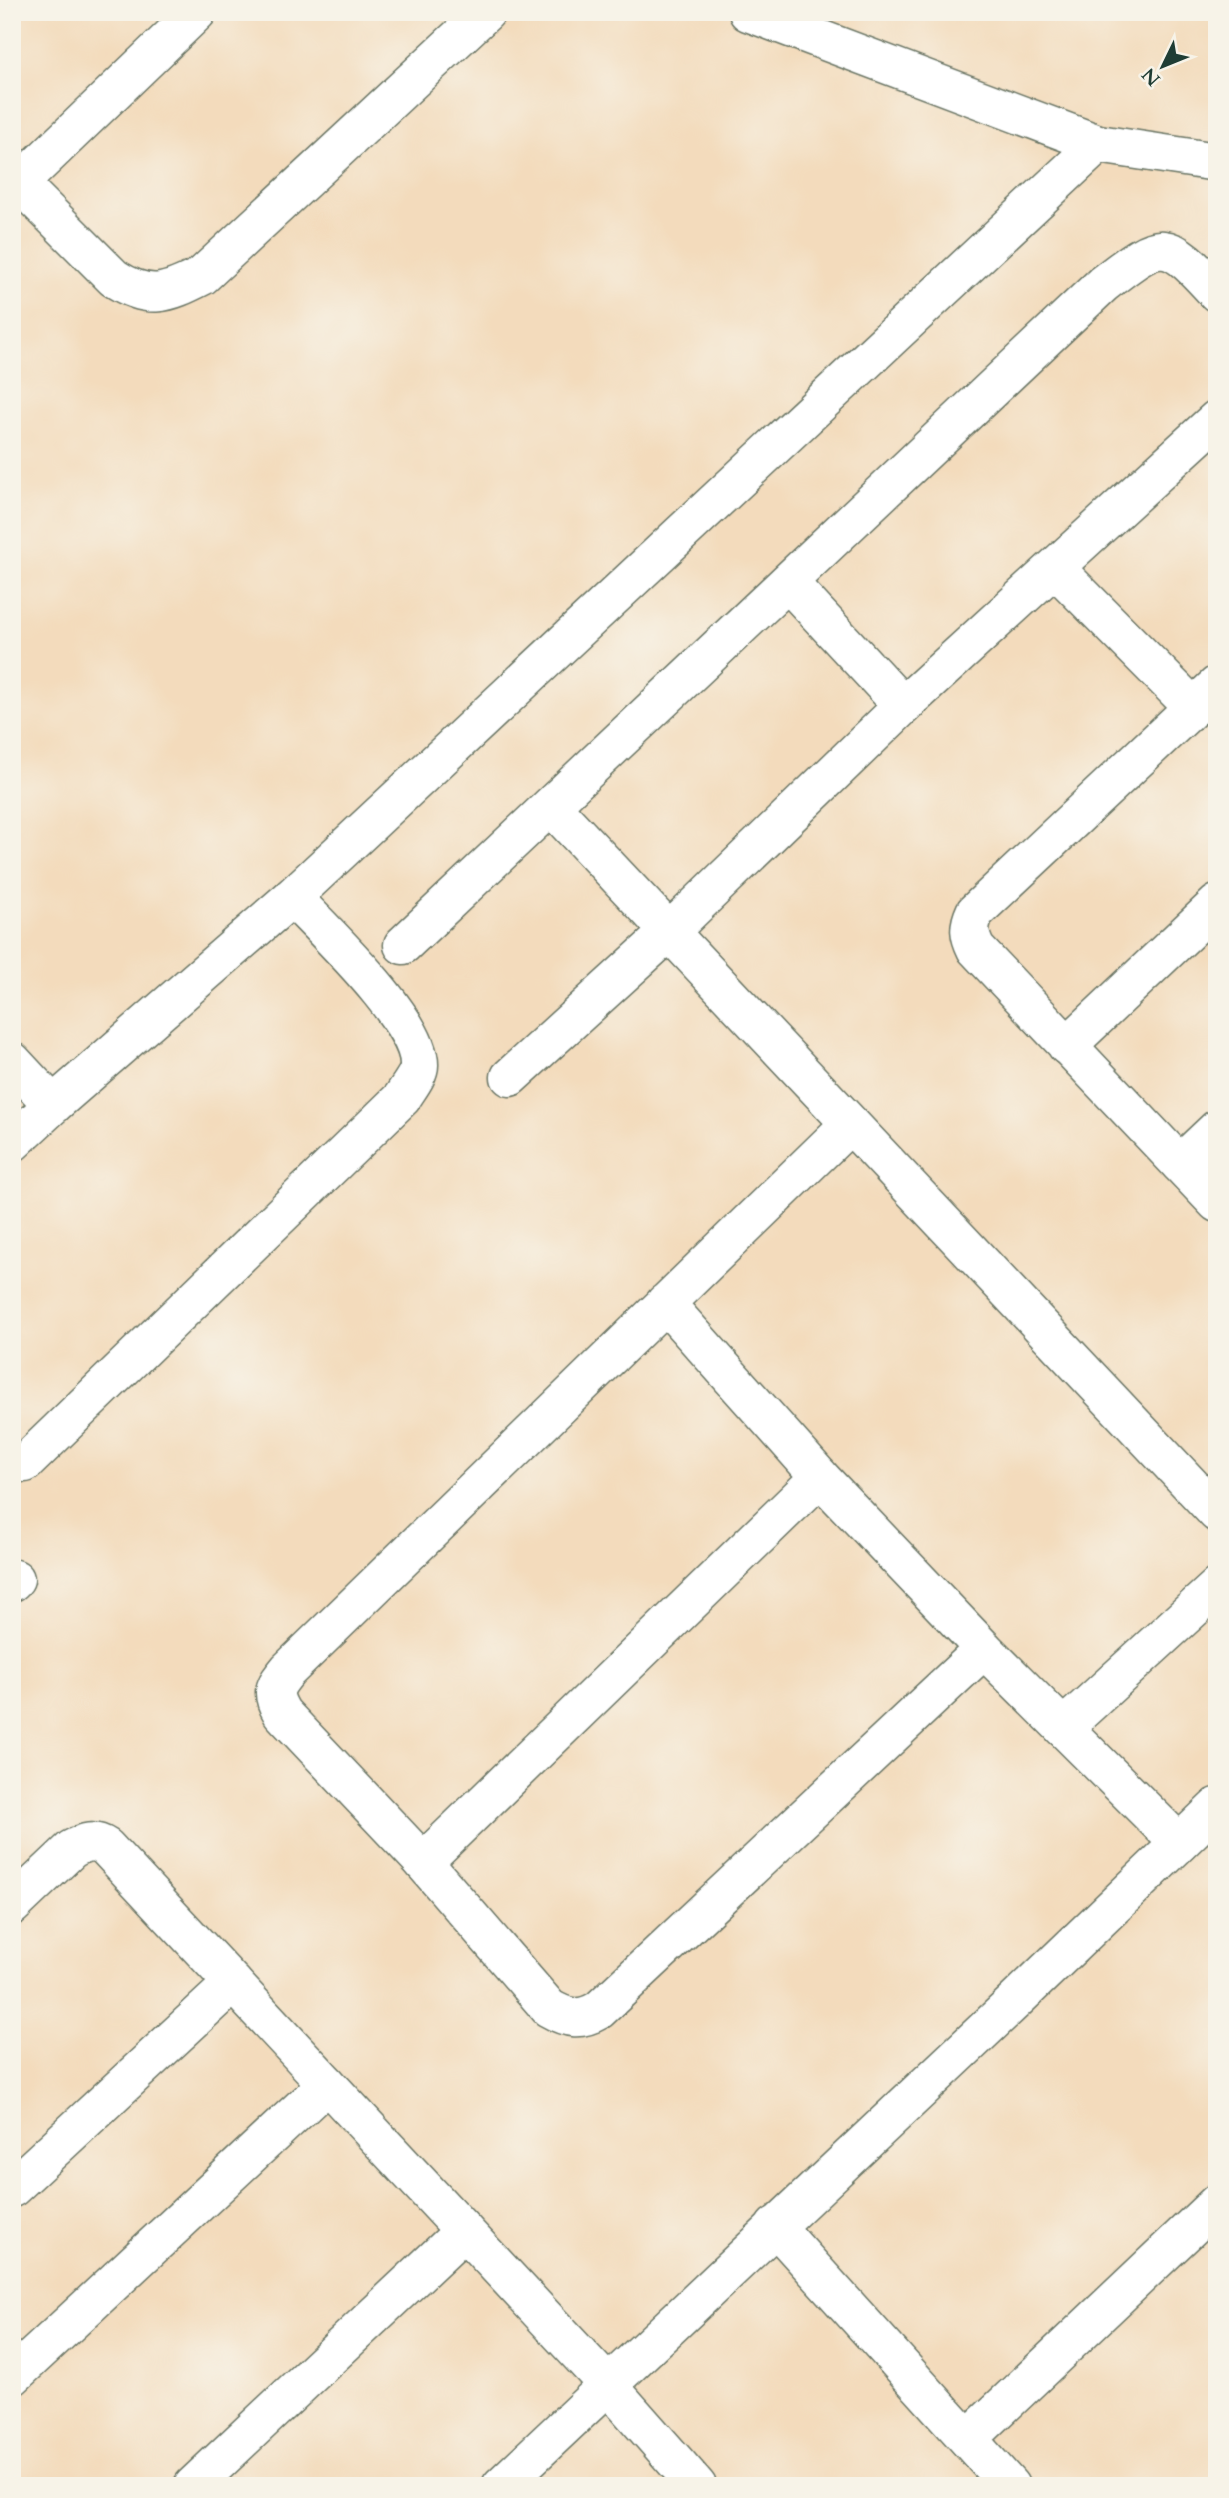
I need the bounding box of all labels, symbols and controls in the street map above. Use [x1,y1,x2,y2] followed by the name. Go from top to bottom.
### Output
[1128,32,1198,102] north arrow
[1136,62,1166,92] text: N

